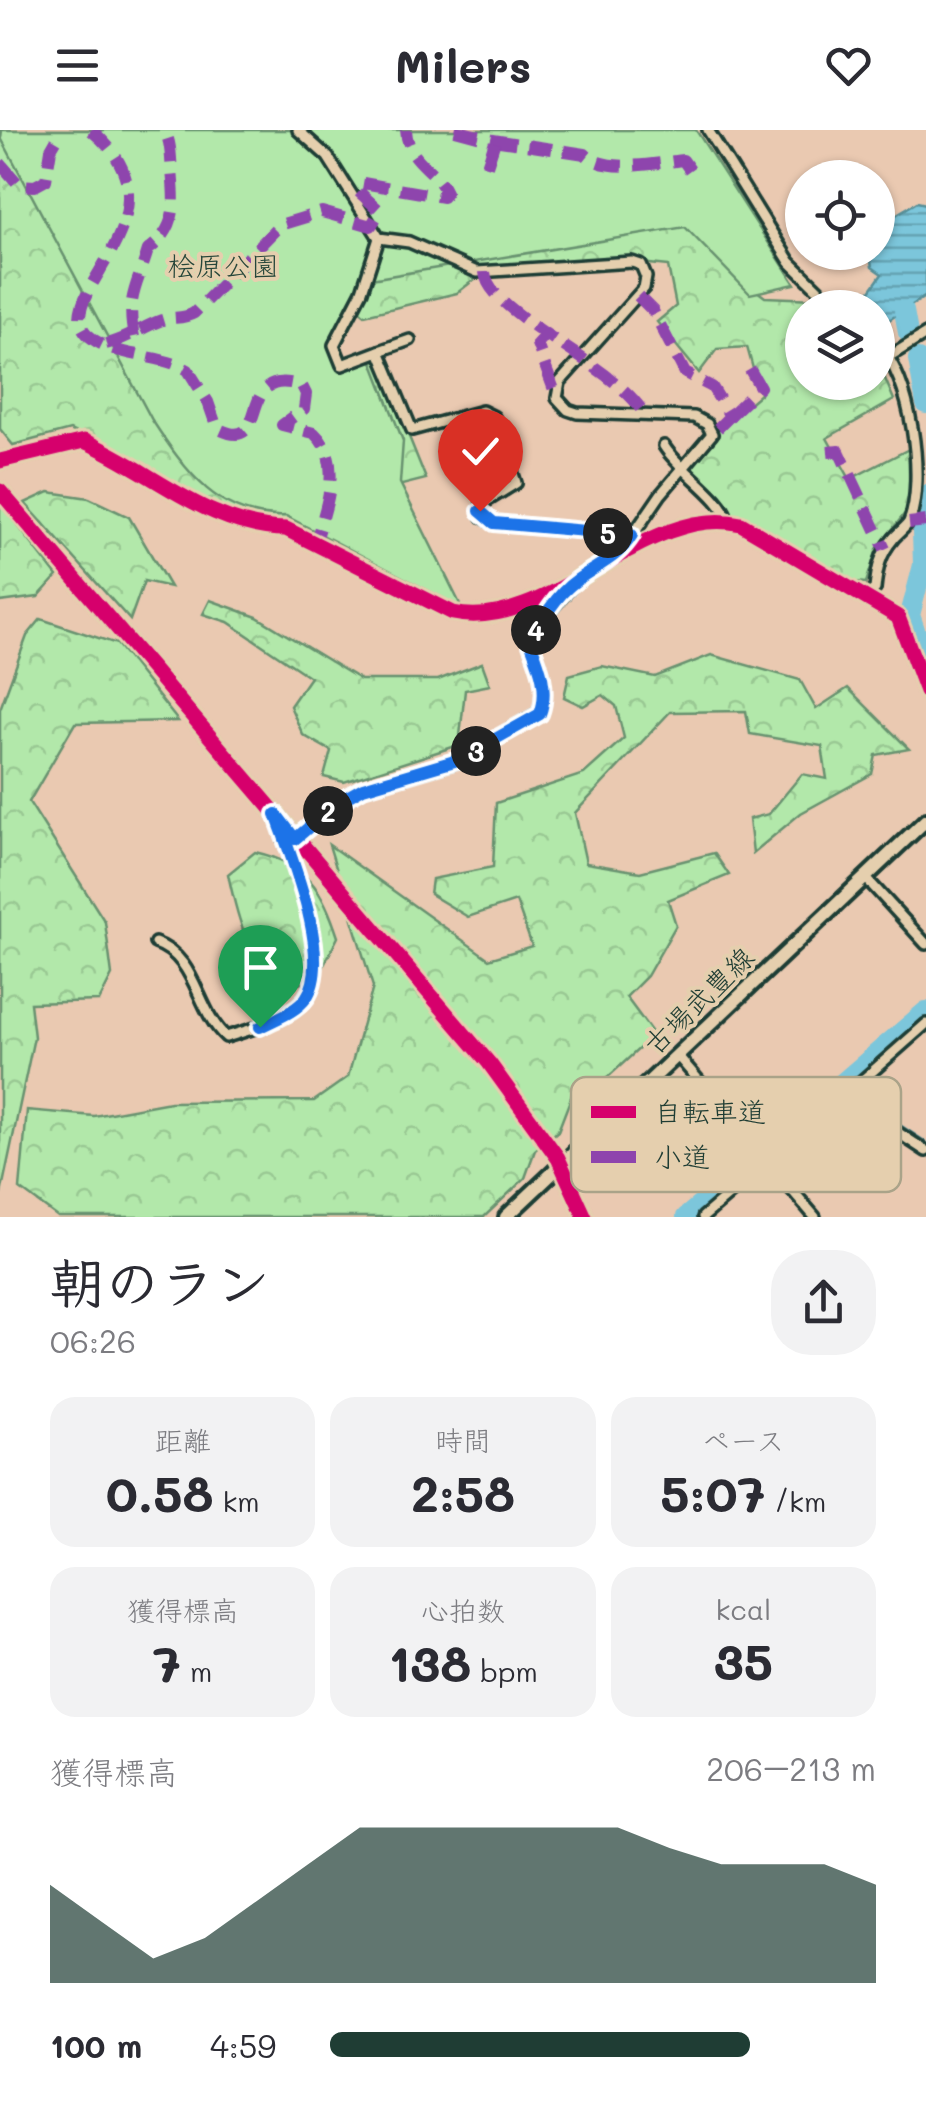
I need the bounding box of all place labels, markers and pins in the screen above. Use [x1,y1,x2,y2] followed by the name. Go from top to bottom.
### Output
[438,409,523,512] pin
[583,508,633,558] pin: 5
[511,605,561,655] pin: 4
[451,726,501,776] pin: 3
[303,786,353,836] pin: 2
[218,925,303,1028] pin

